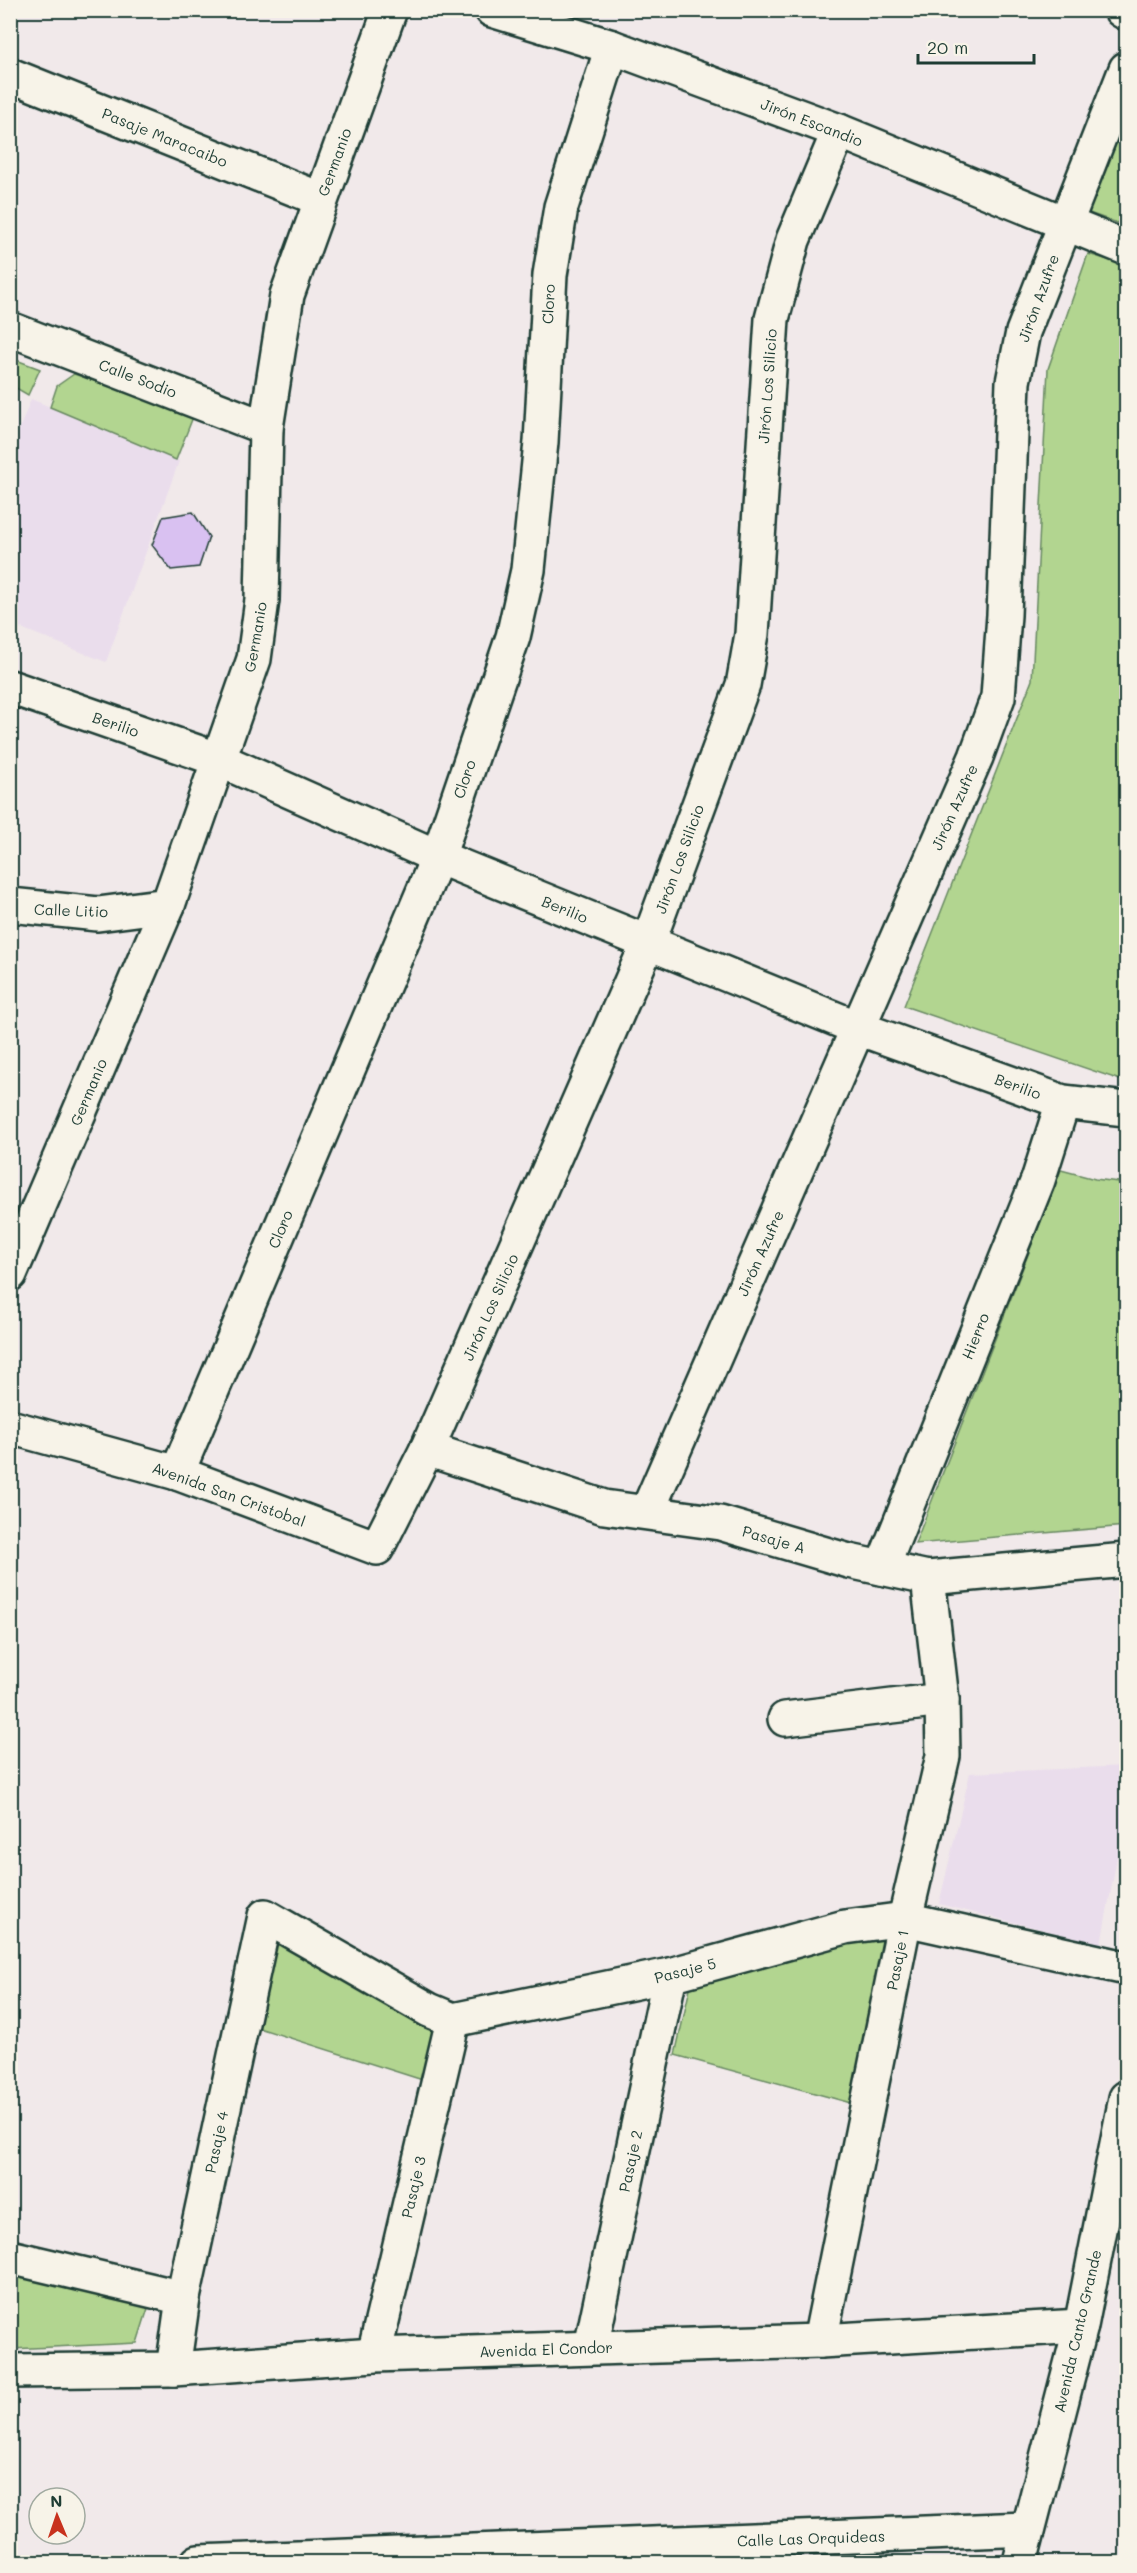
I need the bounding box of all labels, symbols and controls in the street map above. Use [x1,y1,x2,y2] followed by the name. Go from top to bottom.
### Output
[918,27,1034,65] scale bar
[927,35,968,59] text: 20 m
[758,93,866,151] street label: Jirón Escandio
[99,103,231,171] street label: Pasaje Maracaibo
[312,125,356,199] street label: Germanio
[1013,251,1063,345] street label: Jirón Azufre
[537,284,559,324] street label: Cloro
[753,328,781,444] street label: Jirón Los Silicio
[96,354,180,402] street label: Calle Sodio
[239,600,271,674] street label: Germanio
[90,707,142,741] street label: Berilio
[448,757,480,801] street label: Cloro
[926,761,982,853] street label: Jirón Azufre
[650,801,708,916] street label: Jirón Los Silicio
[539,891,591,927] street label: Berilio
[34,899,109,921] street label: Calle Litio
[65,1055,111,1129] street label: Germanio
[992,1068,1044,1104] street label: Berilio
[263,1207,297,1251] street label: Cloro
[732,1207,788,1299] street label: Jirón Azufre
[457,1250,523,1364] street label: Jirón Los Silicio
[957,1310,993,1362] street label: Hierro
[150,1457,308,1531] street label: Avenida San Cristobal
[740,1520,808,1558] street label: Pasaje A
[881,1928,913,1992] street label: Pasaje 1
[652,1953,718,1987] street label: Pasaje 5
[200,2109,232,2175] street label: Pasaje 4
[614,2128,646,2194] street label: Pasaje 2
[396,2154,430,2220] street label: Pasaje 3
[1049,2248,1105,2414] street label: Avenida Canto Grande
[479,2337,613,2361] street label: Avenida El Condor
[27,2486,87,2546] north arrow
[50,2490,63,2511] text: N
[737,2525,885,2551] street label: Calle Las Orquideas

